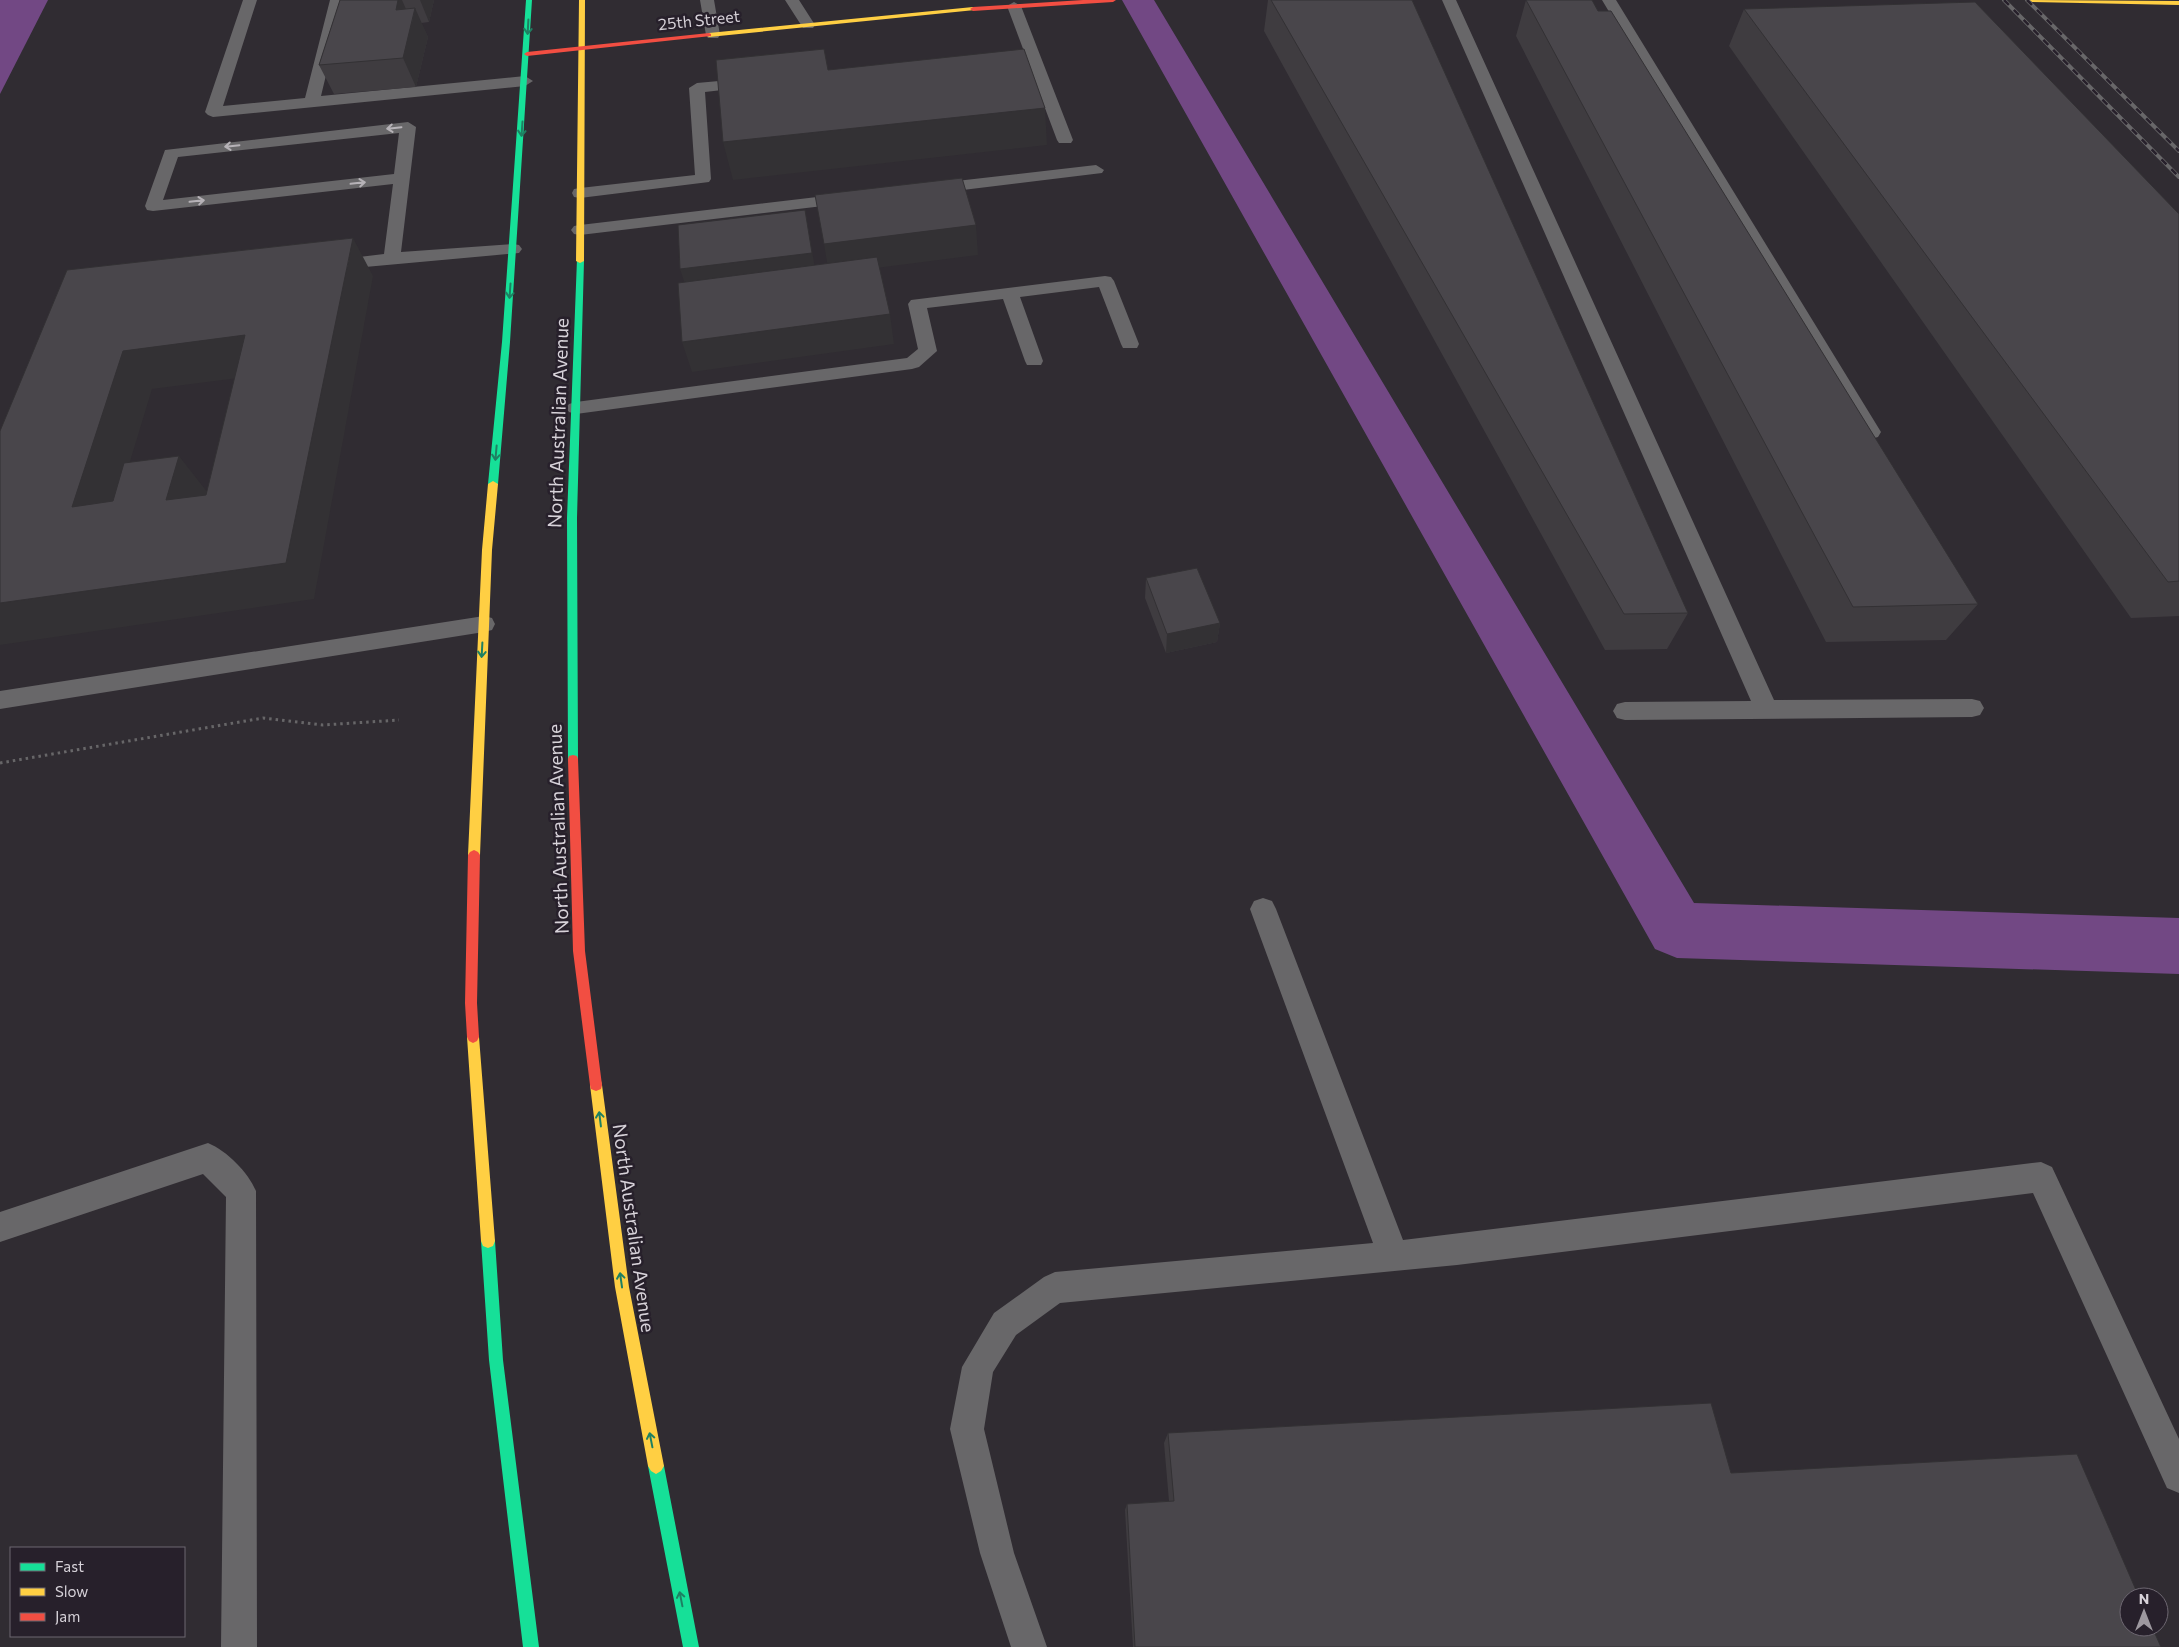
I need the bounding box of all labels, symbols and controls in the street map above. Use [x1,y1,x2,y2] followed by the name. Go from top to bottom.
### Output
[657,6,741,33] street label: 25th Street
[524,19,533,35] one-way arrow
[517,121,526,137] one-way arrow
[386,123,402,133] one-way arrow
[225,141,241,151] one-way arrow
[350,178,366,188] one-way arrow
[188,196,204,206] one-way arrow
[505,283,515,299] one-way arrow
[542,317,573,528] street label: North Australian Avenue
[491,445,501,461] one-way arrow
[478,642,487,658] one-way arrow
[542,724,573,935] street label: North Australian Avenue
[595,1111,605,1127] one-way arrow
[608,1122,661,1334] street label: North Australian Avenue
[616,1272,626,1288] one-way arrow
[646,1432,655,1448] one-way arrow
[10,1547,185,1637] legend
[55,1557,84,1575] text: Fast
[55,1582,88,1600] text: Slow
[2119,1587,2169,1637] north arrow
[2139,1590,2149,1607] text: N
[676,1592,686,1608] one-way arrow
[55,1607,80,1625] text: Jam

